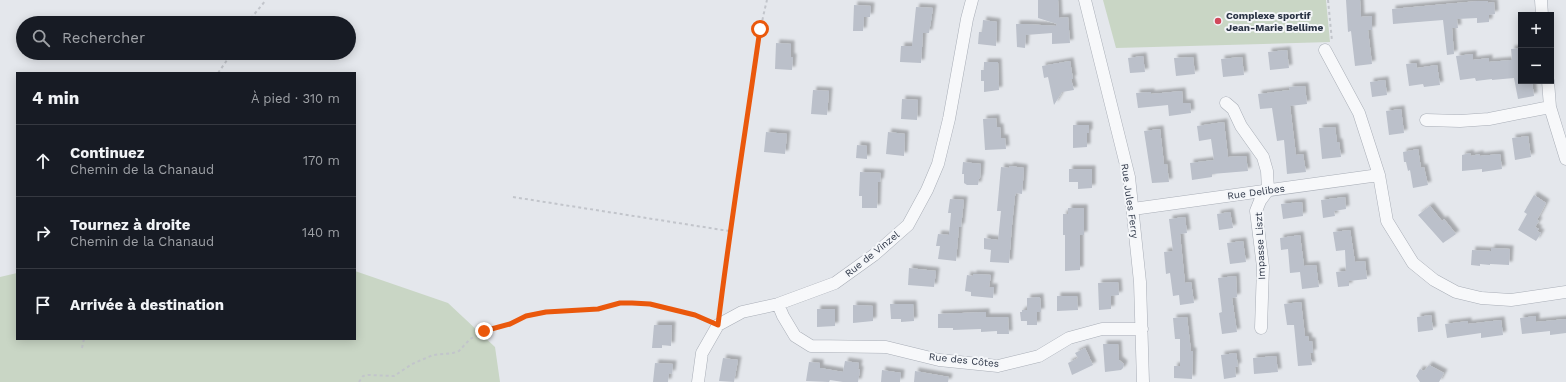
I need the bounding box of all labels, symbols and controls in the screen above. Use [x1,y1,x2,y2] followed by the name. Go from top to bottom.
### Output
[1226,10,1323,33] place label: Complexe sportif Jean-Marie Bellime
[1518,12,1554,84] map controls
[1518,12,1554,48] button: +
[16,16,356,60] search box
[1213,16,1223,26] marker: Complexe sportif Jean-Marie Bellime
[751,20,769,38] route start
[30,27,52,49] icon: search
[62,29,145,47] text: Rechercher
[1518,48,1554,84] button: −
[32,88,79,108] text: 4 min
[251,91,340,106] text: À pied · 310 m
[70,144,144,162] text: Continuez
[32,150,54,172] icon: ahead
[303,153,340,168] text: 170 m
[70,162,214,177] text: Chemin de la Chanaud
[1119,163,1141,240] street label: Rue Jules Ferry
[1227,183,1285,201] street label: Rue Delibes
[1253,211,1267,280] street label: Impasse Liszt
[70,216,190,234] text: Tournez à droite
[32,222,54,244] icon: right
[302,225,340,240] text: 140 m
[843,229,901,279] street label: Rue de Vinzel
[70,234,214,249] text: Chemin de la Chanaud
[32,294,54,316] icon: arrive
[70,296,224,314] text: Arrivée à destination
[475,322,493,340] route end
[928,351,1000,369] street label: Rue des Côtes

